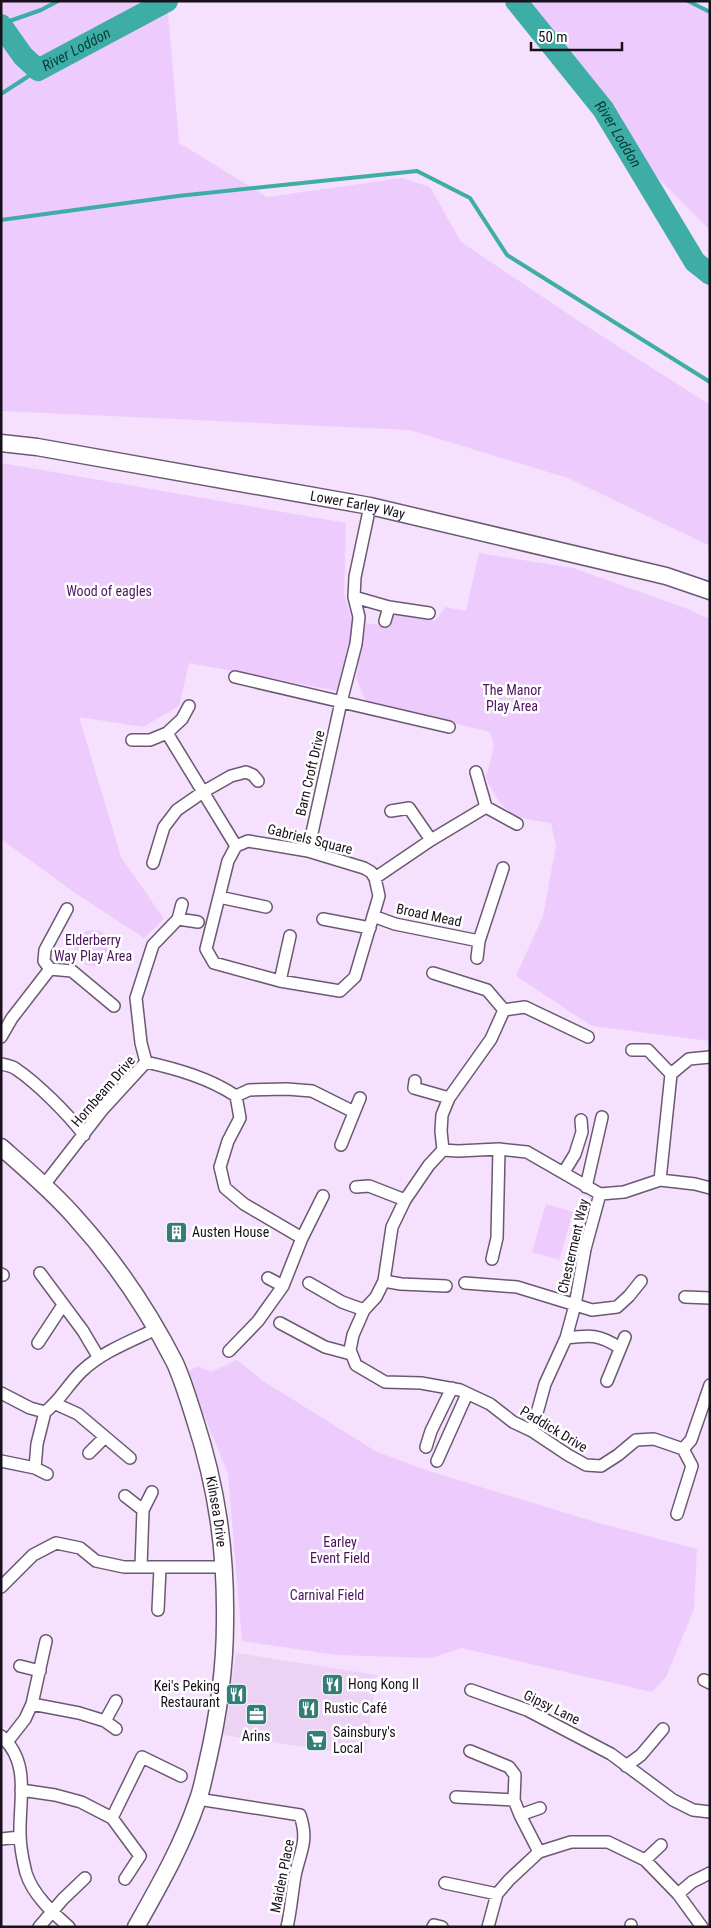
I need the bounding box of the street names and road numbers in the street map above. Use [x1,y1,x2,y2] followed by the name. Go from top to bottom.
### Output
[309,488,407,522] street label: Lower Earley Way
[292,728,328,817] street label: Barn Croft Drive
[266,821,355,857] street label: Gabriels Square
[395,900,463,930] street label: Broad Mead
[68,1052,138,1130] street label: Hornbeam Drive
[554,1197,592,1295] street label: Chesterment Way
[518,1403,591,1456] street label: Paddick Drive
[203,1475,230,1548] street label: Kilnsea Drive
[521,1687,583,1728] street label: Gipsy Lane
[267,1837,297,1914] street label: Maiden Place

